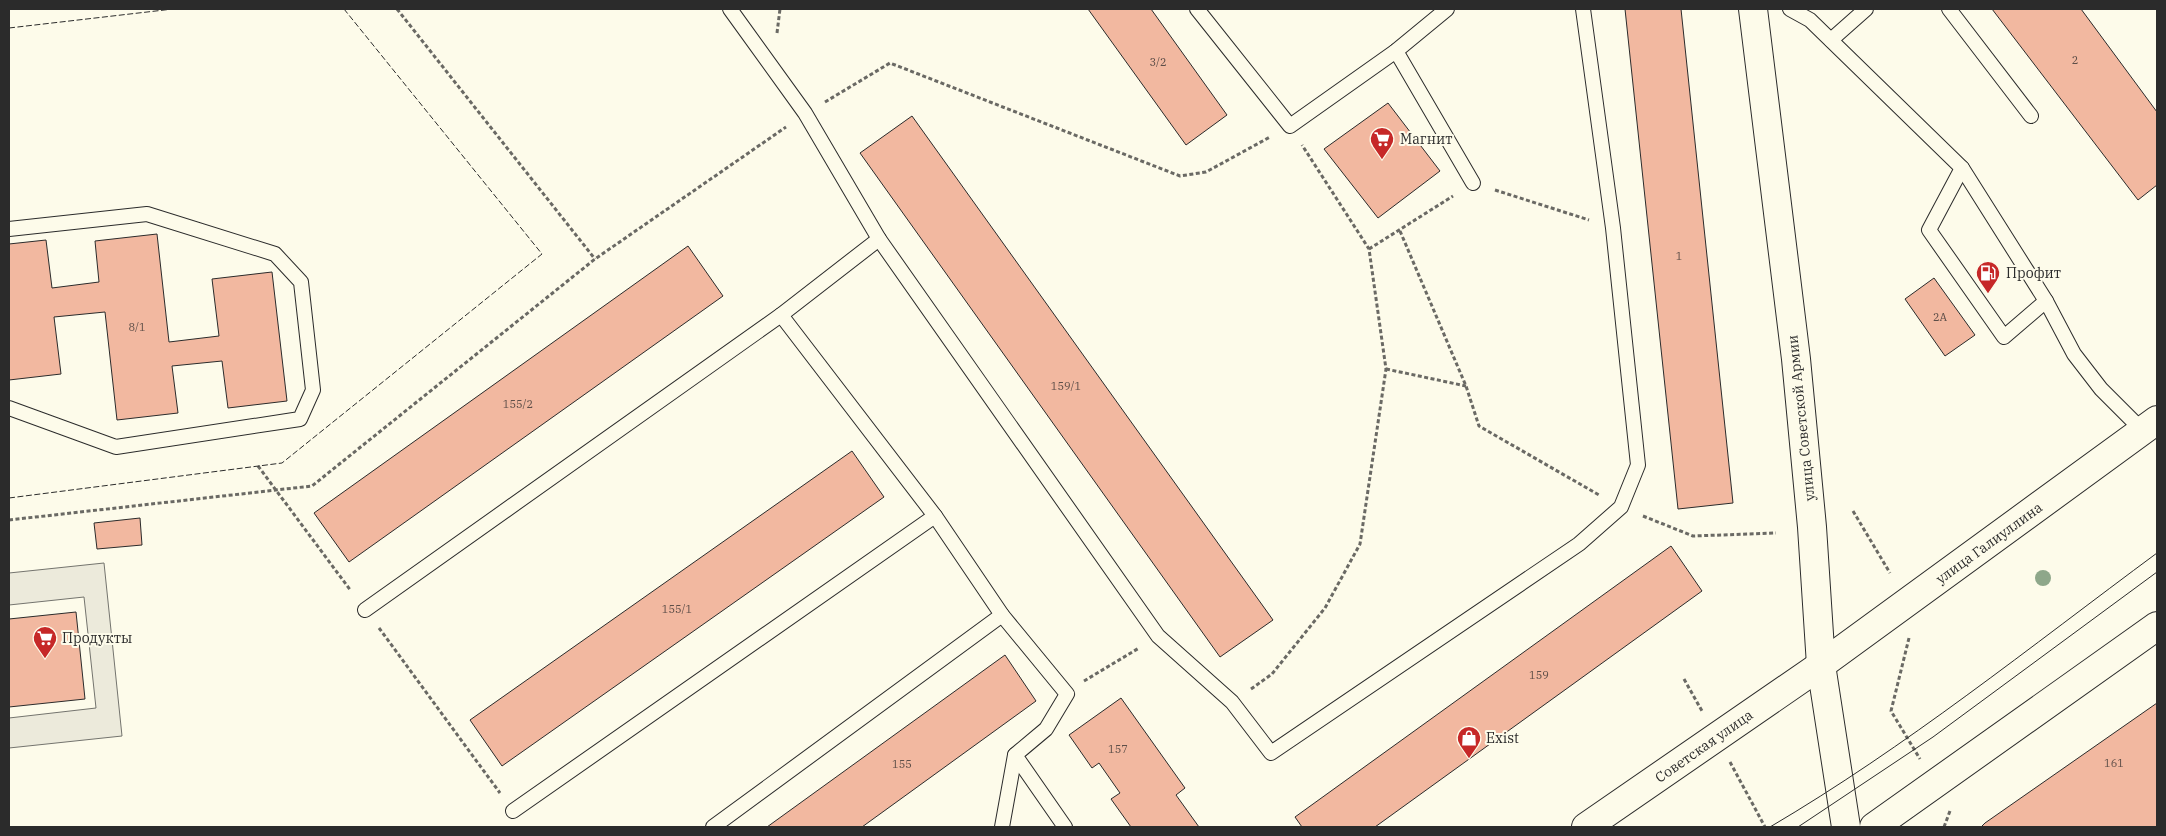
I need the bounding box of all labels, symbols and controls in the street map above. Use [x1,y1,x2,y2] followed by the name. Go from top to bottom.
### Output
[2072,53,2078,67] house number: 2
[1149,55,1167,69] house number: 3/2
[1369,126,1395,160] supermarket icon: Магнит
[1400,130,1452,148] place label: Магнит
[1676,249,1682,263] house number: 1
[1975,260,2001,294] fuel station icon: Профит
[2006,264,2061,282] place label: Профит
[1933,310,1948,324] house number: 2А
[128,320,146,334] house number: 8/1
[1783,334,1819,502] street label: улица Советской Армии
[1051,379,1081,393] house number: 159/1
[503,397,533,411] house number: 155/2
[1932,498,2046,588] street label: улица Галиуллина
[662,602,692,616] house number: 155/1
[32,625,58,659] supermarket icon: Продукты
[62,629,132,647] place label: Продукты
[1529,668,1549,682] house number: 159
[1652,705,1757,786] street label: Советская улица
[1456,725,1482,759] shop icon: Exist
[1486,729,1519,747] place label: Exist
[1108,742,1128,756] house number: 157
[2104,756,2124,770] house number: 161
[892,757,912,771] house number: 155

